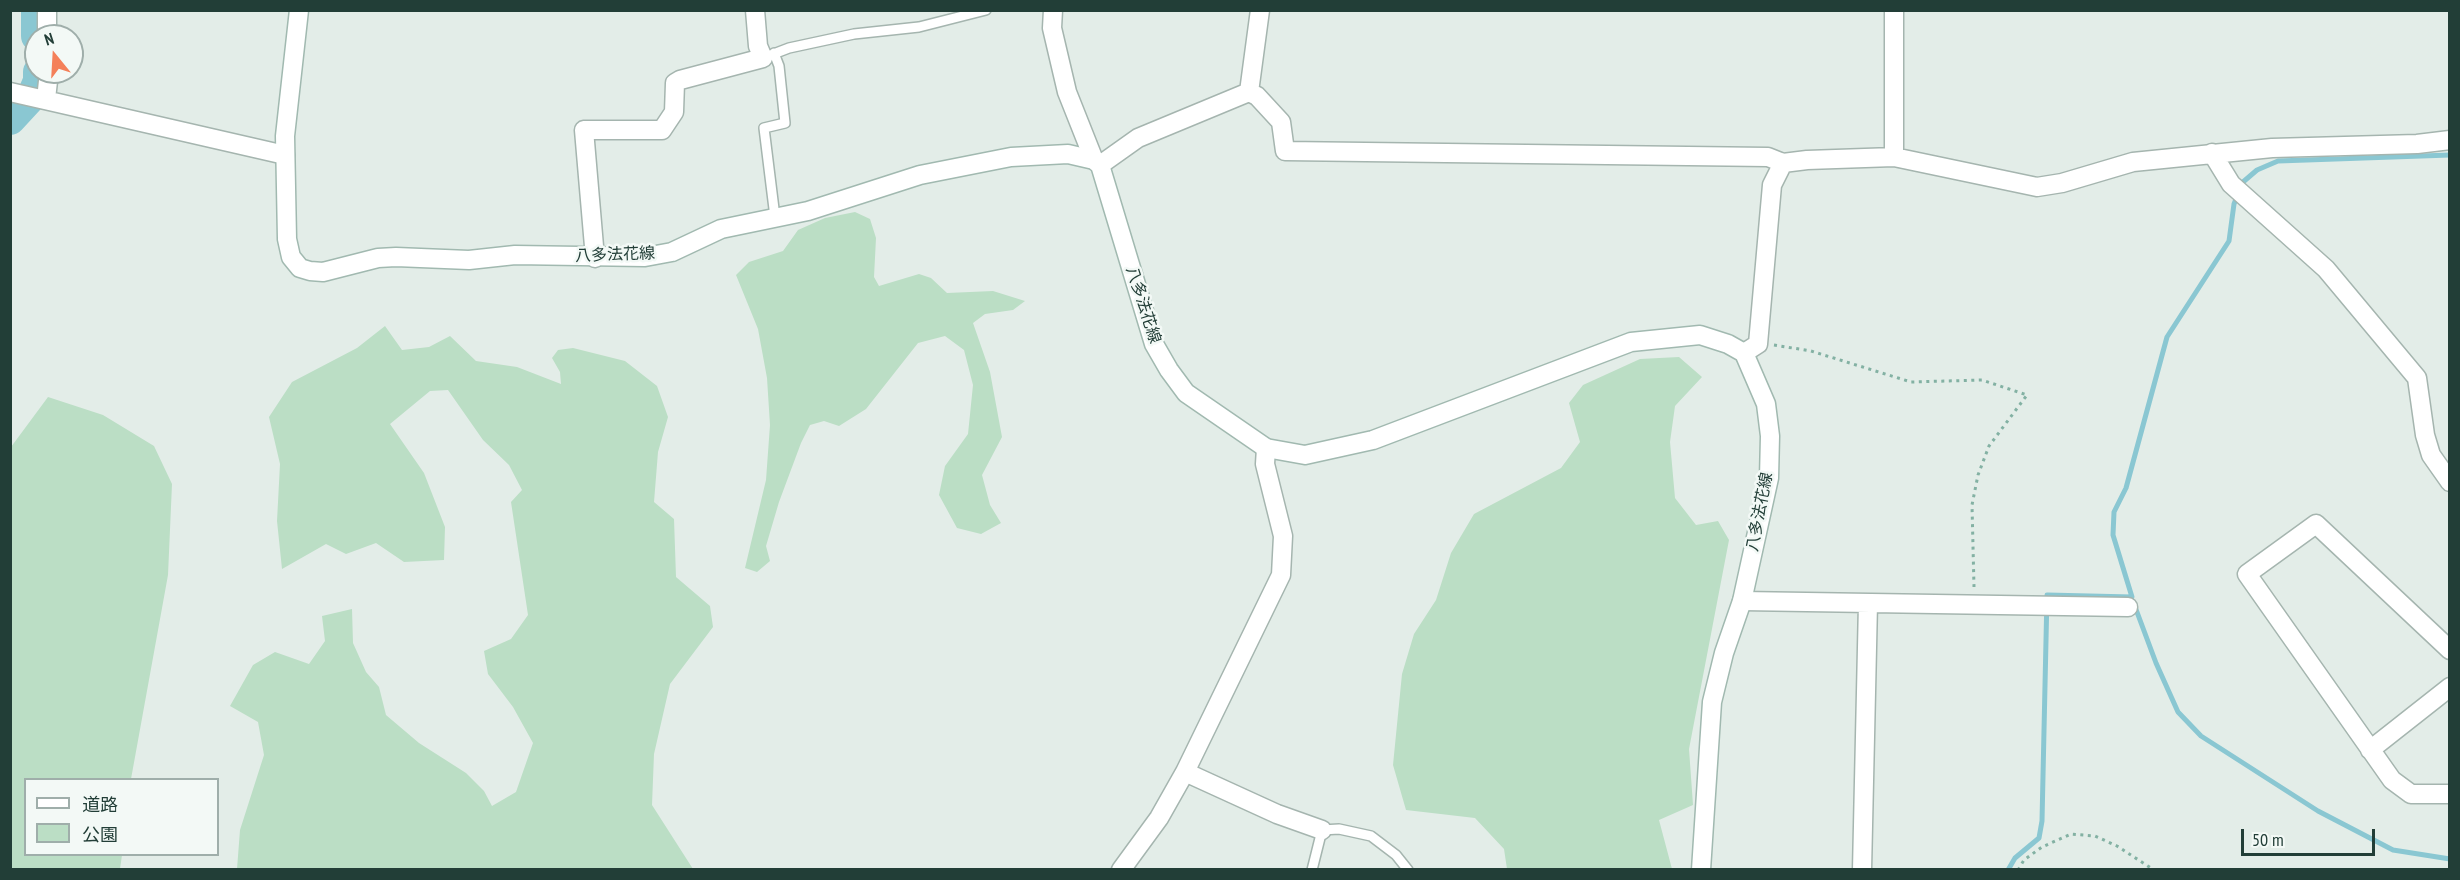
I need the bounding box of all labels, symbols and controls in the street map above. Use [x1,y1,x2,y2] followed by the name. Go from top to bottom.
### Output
[24,24,84,84] north arrow
[42,28,56,50] text: N
[575,244,655,266] street label: 八多法花線
[1122,264,1164,346] street label: 八多法花線
[1743,471,1777,553] street label: 八多法花線
[24,778,219,856] legend
[82,793,118,816] text: 道路
[2244,817,2378,855] scale bar
[82,823,118,846] text: 公園
[2252,828,2284,851] text: 50 m

